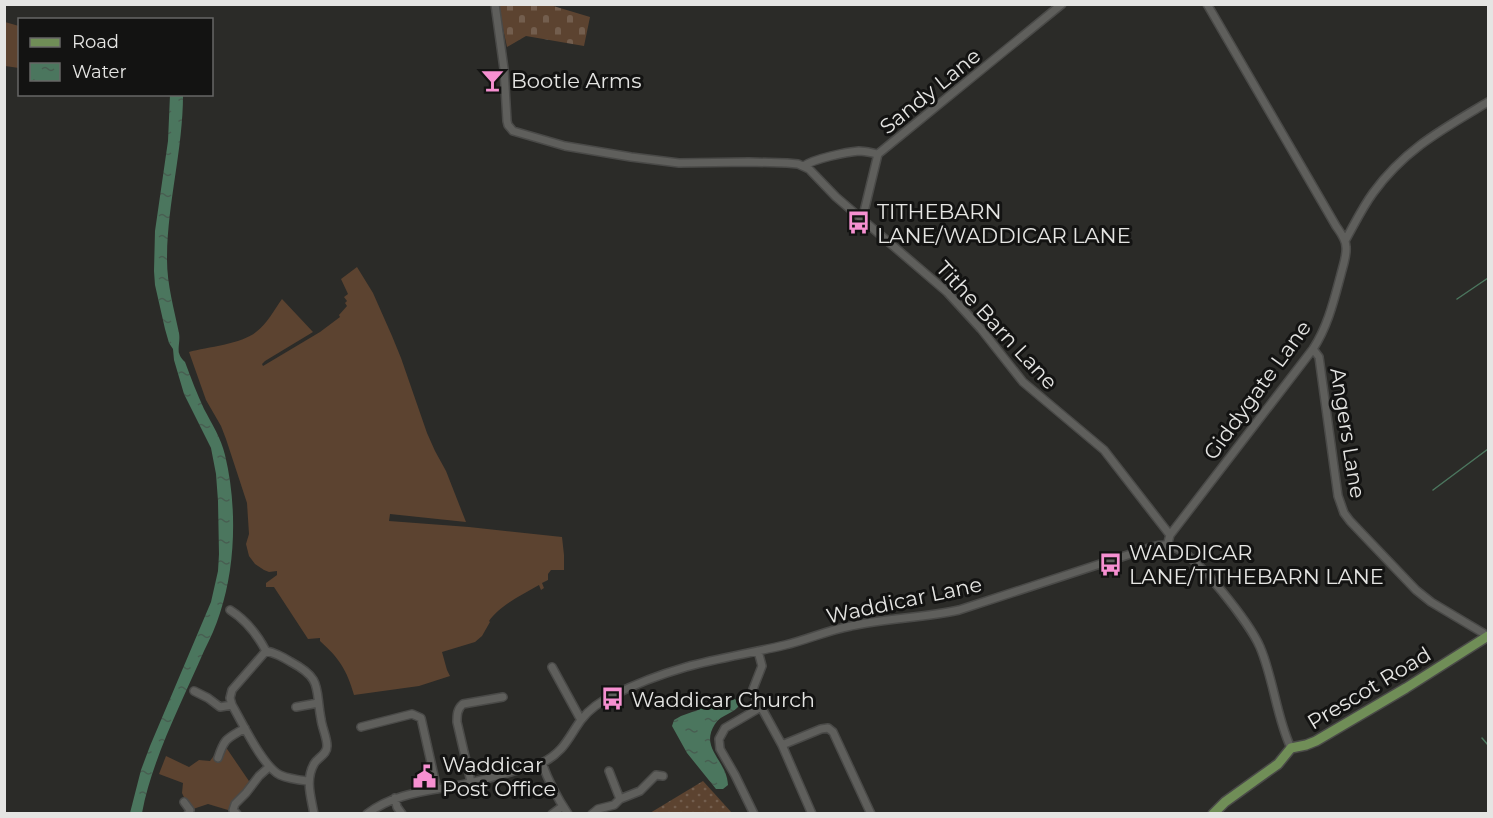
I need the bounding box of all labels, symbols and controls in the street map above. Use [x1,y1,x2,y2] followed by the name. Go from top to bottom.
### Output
[18,18,213,96] legend
[72,31,119,53] text: Road
[875,43,985,139] street label: Sandy Lane
[72,61,127,83] text: Water
[480,67,506,93] bar icon: Bootle Arms
[511,68,641,93] place label: Bootle Arms
[877,199,1131,248] place label: TITHEBARN LANE/WADDICAR LANE
[846,210,872,236] bus stop icon: TITHEBARN LANE/WADDICAR LANE
[931,256,1063,394] street label: Tithe Barn Lane
[1198,315,1316,465] street label: Giddygate Lane
[1325,366,1371,500] street label: Angers Lane
[1129,540,1384,589] place label: WADDICAR LANE/TITHEBARN LANE
[1098,551,1124,577] bus stop icon: WADDICAR LANE/TITHEBARN LANE
[824,571,984,629] street label: Waddicar Lane
[1303,641,1435,735] street label: Prescot Road
[600,686,626,712] bus stop icon: Waddicar Church
[631,687,815,712] place label: Waddicar Church
[442,752,556,801] place label: Waddicar Post Office
[411,763,437,789] public building icon: Waddicar Post Office

